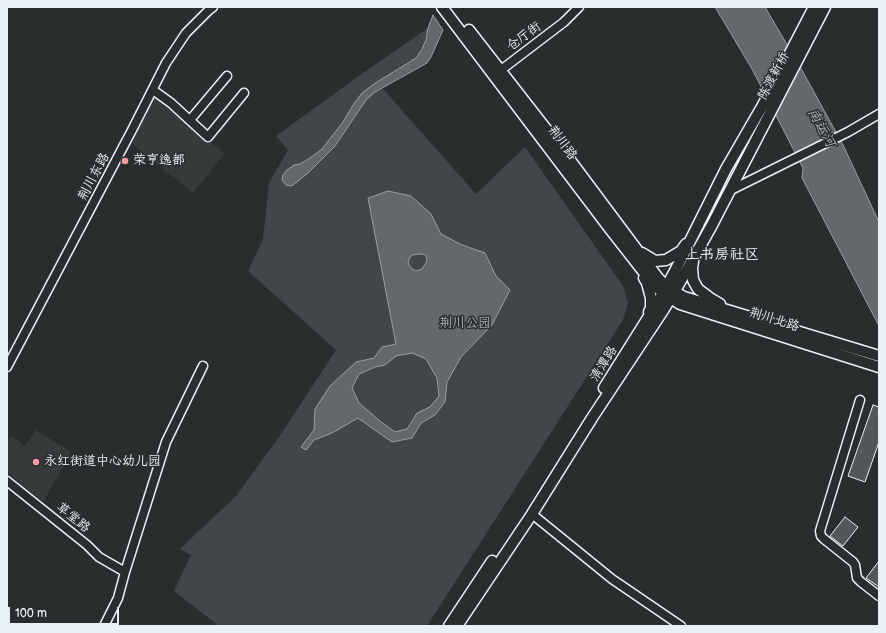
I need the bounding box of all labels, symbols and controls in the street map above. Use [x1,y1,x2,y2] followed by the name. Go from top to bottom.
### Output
[504,19,544,55] street label: 仓厅街
[755,49,793,103] street label: 陈渡新桥
[803,106,839,150] water label: 南运河
[544,123,580,163] street label: 荆川路
[75,150,113,204] street label: 荆川东路
[133,153,185,169] place label: 荣亨逸都
[120,156,130,166] marker: 荣亨逸都
[685,246,759,264] district label: 上书房社区
[747,305,801,335] street label: 荆川北路
[439,316,491,332] park label: 荆川公园
[587,343,621,385] street label: 清潭路
[44,454,161,470] place label: 永红街道中心幼儿园
[31,457,41,467] marker: 永红街道中心幼儿园
[53,500,93,536] street label: 草堂路
[10,599,121,625] scale bar
[15,606,47,621] text: 100 m

